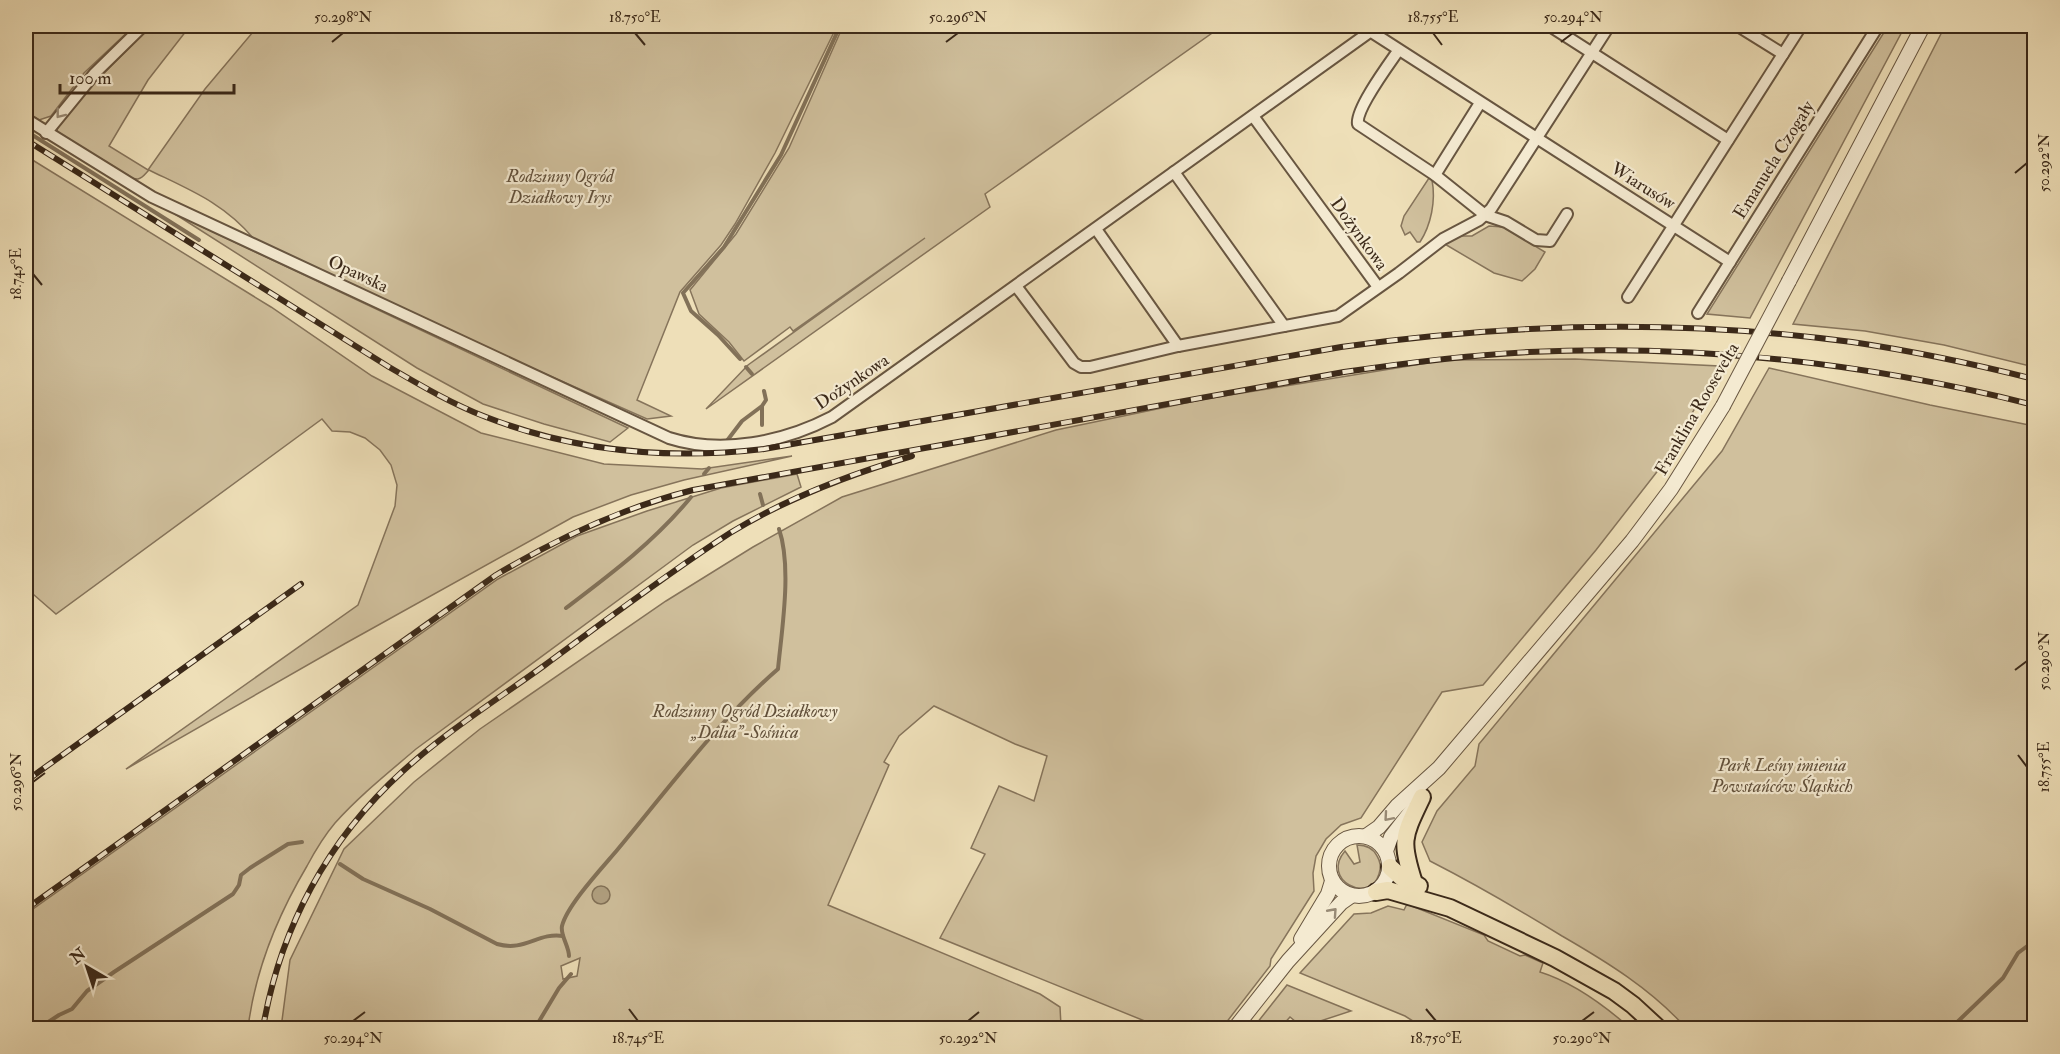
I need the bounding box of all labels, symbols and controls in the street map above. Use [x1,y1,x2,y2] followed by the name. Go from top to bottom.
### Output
[314,8,373,27] text: 50.298°N
[609,8,661,27] text: 18.750°E
[929,8,988,27] text: 50.296°N
[1408,8,1459,27] text: 18.755°E
[1543,8,1603,27] text: 50.294°N
[60,57,234,95] scale bar
[69,67,112,90] text: 100 m
[1728,96,1820,223] street label: Emanuela Czogały
[57,108,68,119] one-way arrow
[2035,133,2054,192] text: 50.292°N
[1605,157,1681,215] street label: Wiarusów
[505,165,615,209] park label: Rodzinny Ogród Działkowy Irys
[1325,193,1393,275] street label: Dożynkowa
[7,248,26,300] text: 18.745°E
[324,250,392,298] street label: Opawska
[1650,338,1745,479] street label: Franklina Roosevelta
[811,348,894,415] street label: Dożynkowa
[2035,631,2054,690] text: 50.290°N
[651,700,839,744] park label: Rodzinny Ogród Działkowy „Dalia”-Sośnica
[2035,741,2054,792] text: 18.755°E
[7,752,26,811] text: 50.296°N
[1710,754,1853,798] park label: Park Leśny imienia Powstańców Śląskich
[1384,810,1395,821] one-way arrow
[1326,908,1337,919] one-way arrow
[57,937,117,997] north arrow
[66,943,91,969] text: N
[323,1029,383,1048] text: 50.294°N
[612,1029,664,1048] text: 18.745°E
[939,1029,998,1048] text: 50.292°N
[1410,1029,1462,1048] text: 18.750°E
[1553,1029,1612,1048] text: 50.290°N

